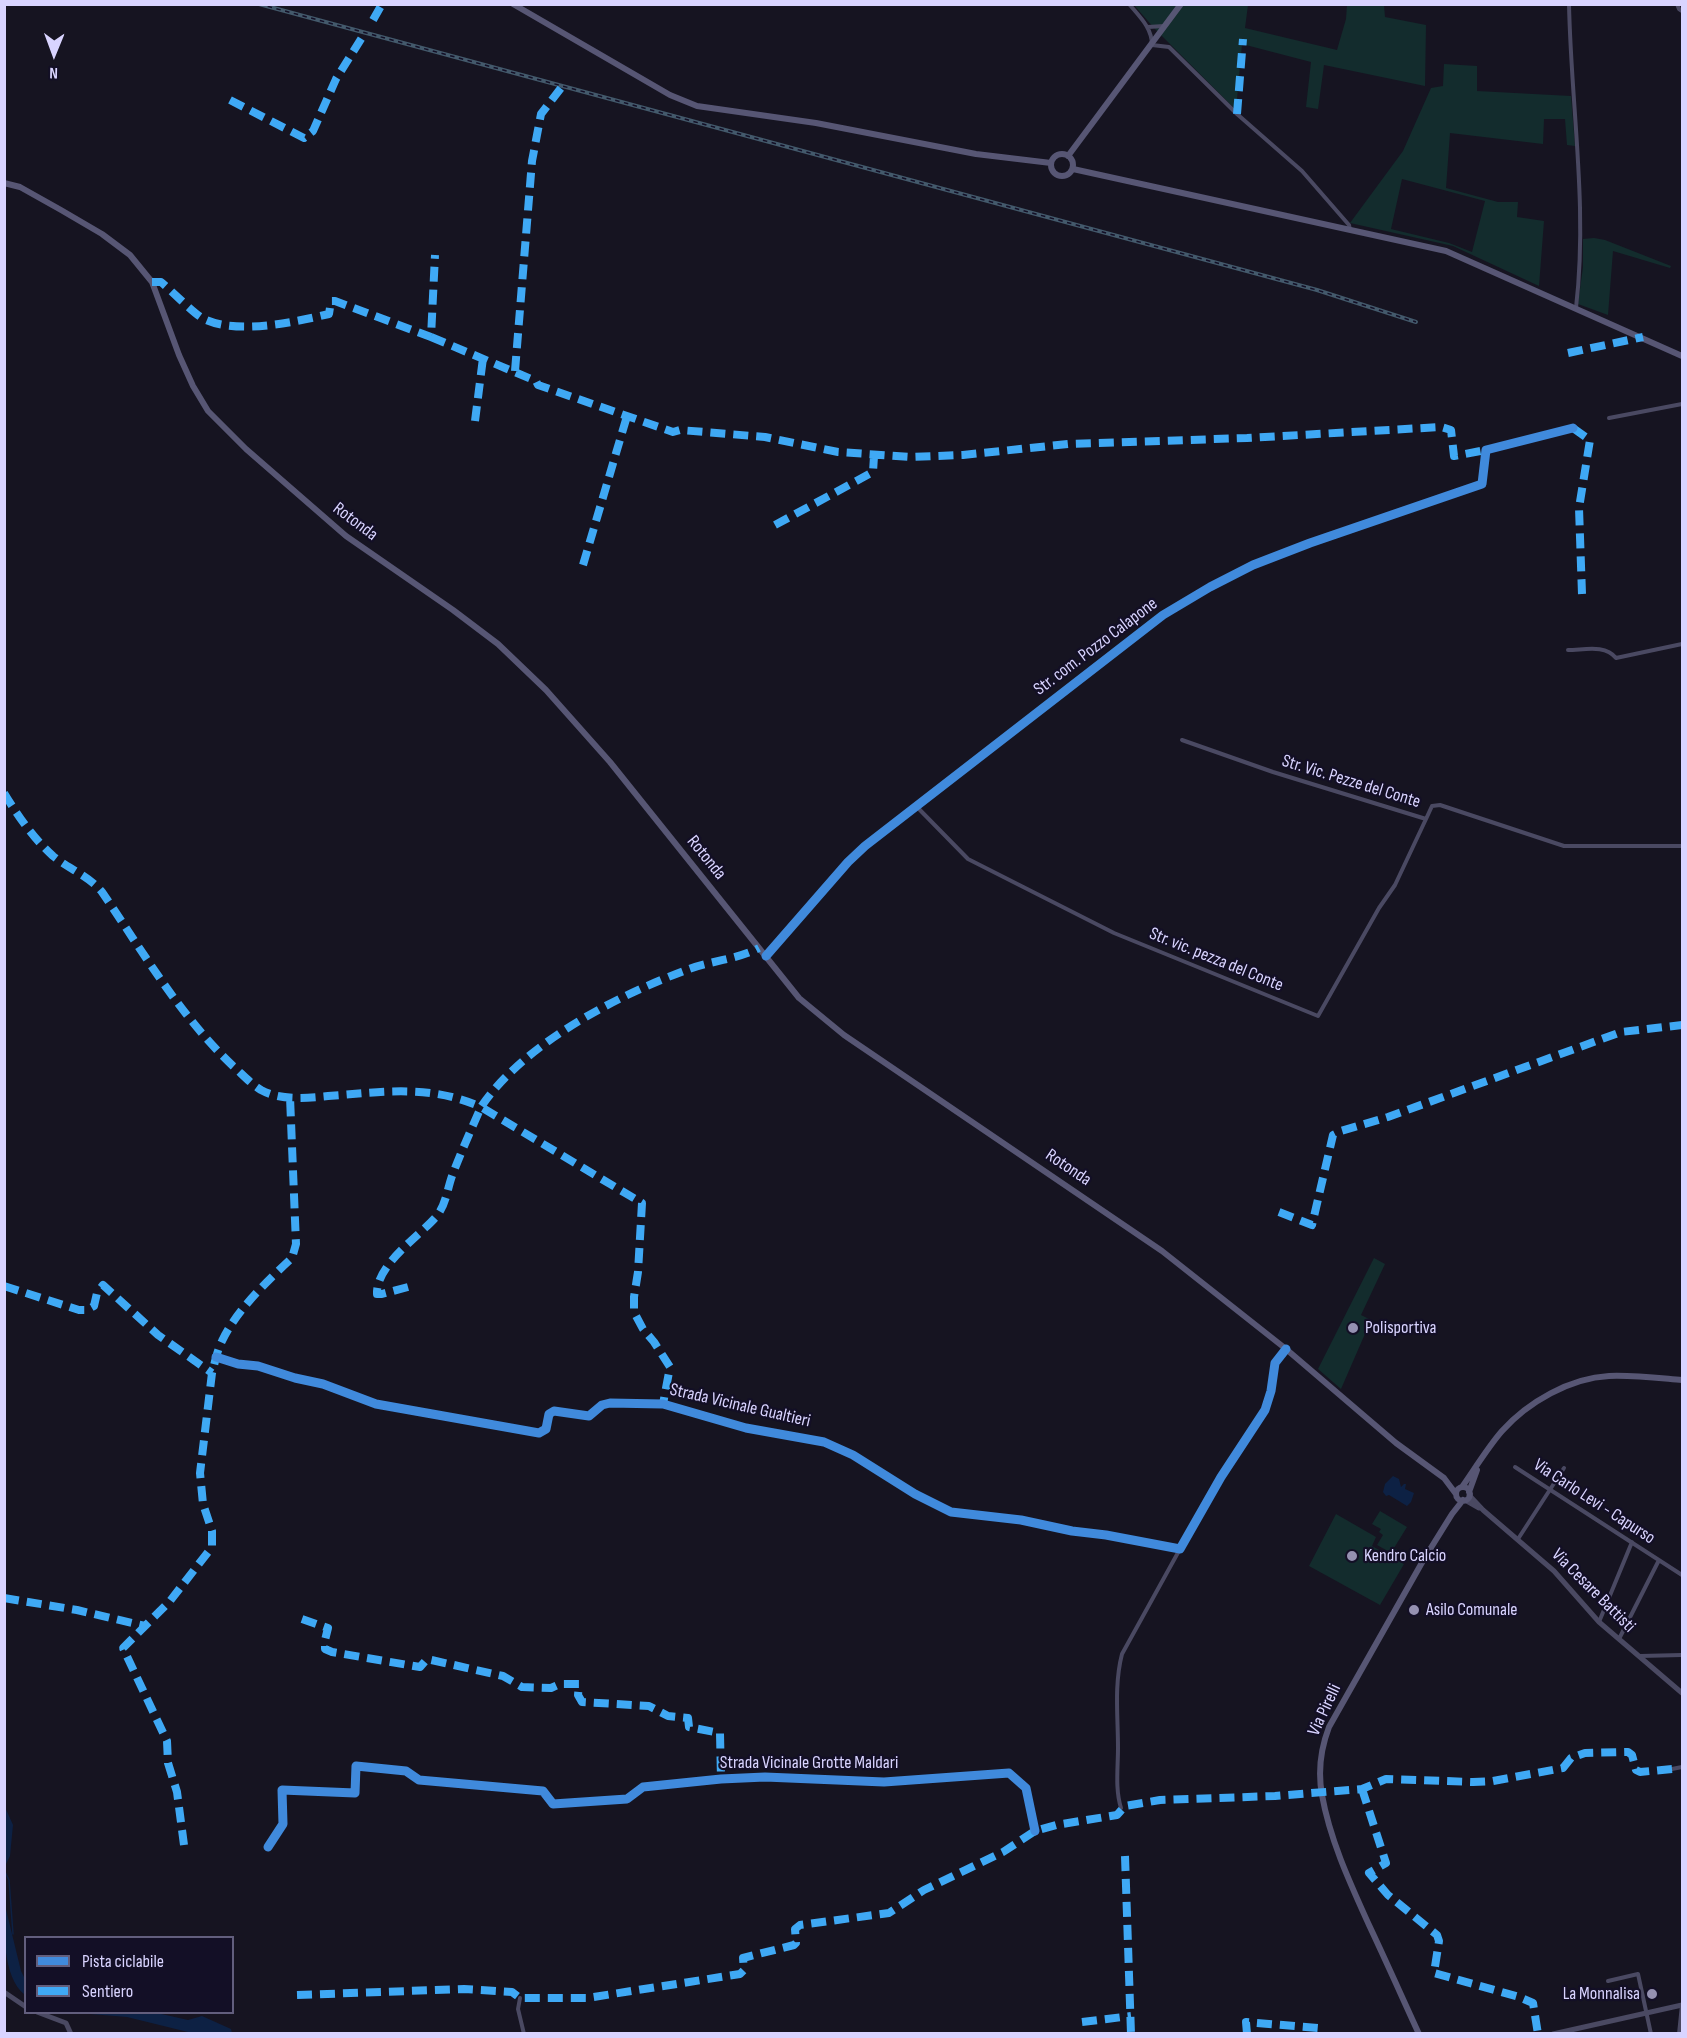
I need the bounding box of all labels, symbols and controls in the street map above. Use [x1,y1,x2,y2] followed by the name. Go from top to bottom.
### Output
[24,24,84,84] north arrow
[49,63,58,82] text: N
[328,498,382,546] street label: Rotonda
[1030,593,1162,701] street label: Str. com. Pozzo Calapone
[1279,751,1423,813] street label: Str. Vic. Pezze del Conte
[682,832,730,884] street label: Rotonda
[1146,923,1286,997] street label: Str. vic. pezza del Conte
[1041,1145,1095,1191] street label: Rotonda
[1365,1317,1436,1339] place label: Polisportiva
[1346,1321,1360,1335] marker: Polisportiva
[668,1379,812,1433] street label: Strada Vicinale Gualtieri
[1529,1455,1659,1549] street label: Via Carlo Levi - Capurso
[1546,1544,1640,1638] street label: Via Cesare Battisti
[1364,1545,1446,1567] place label: Kendro Calcio
[1345,1549,1359,1563] marker: Kendro Calcio
[1426,1599,1518,1621] place label: Asilo Comunale
[1407,1603,1421,1617] marker: Asilo Comunale
[1304,1681,1346,1739] street label: Via Pirelli
[720,1752,898,1774] street label: Strada Vicinale Grotte Maldari
[24,1936,234,2014] legend
[82,1951,164,1972] text: Pista ciclabile
[82,1981,133,2002] text: Sentiero
[1563,1983,1640,2005] place label: La Monnalisa
[1645,1987,1659,2001] marker: La Monnalisa

